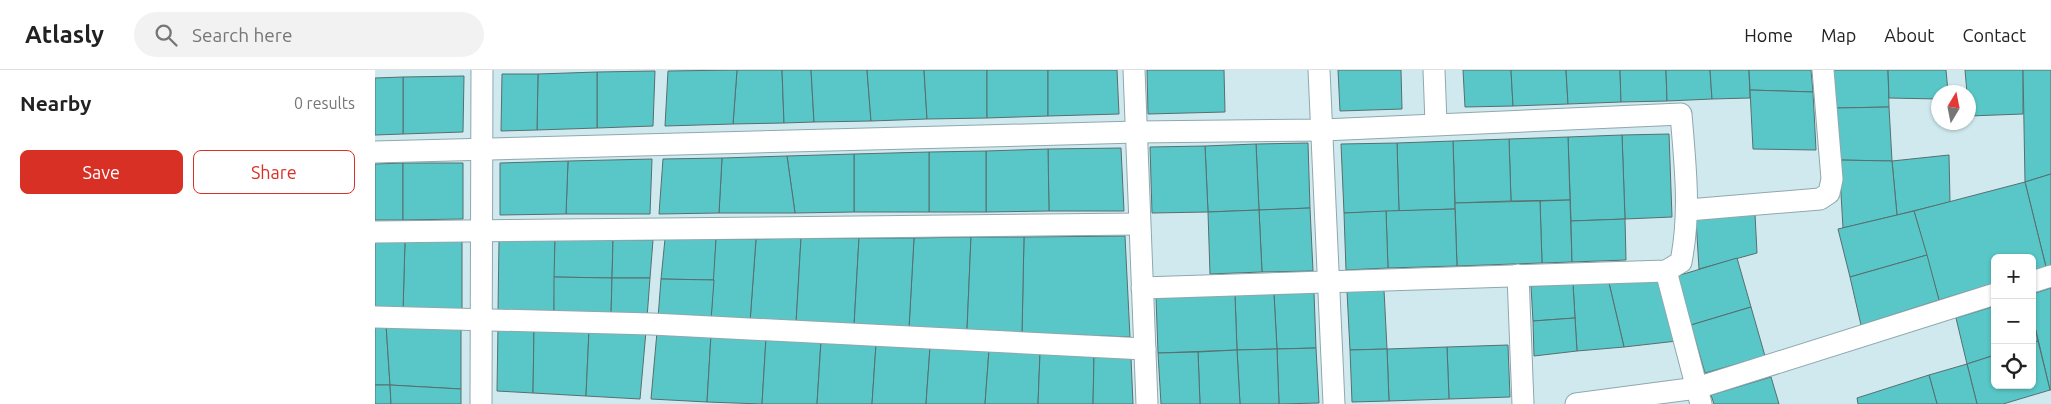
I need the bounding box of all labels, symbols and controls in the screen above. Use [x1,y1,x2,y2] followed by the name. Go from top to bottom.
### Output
[134,12,484,57] search box
[25,21,104,48] text: Atlasly
[152,21,180,49] icon: search
[192,24,292,46] text: Search here
[1744,25,1793,45] text: Home
[1821,25,1856,45] text: Map
[1884,25,1934,45] text: About
[1962,25,2026,45] text: Contact
[1931,85,1976,130] north arrow
[20,91,91,115] text: Nearby
[294,94,355,112] text: 0 results
[20,150,183,194] button: Save
[193,150,355,194] button: Share
[1991,254,2036,389] map controls
[1991,254,2036,299] button: +
[1991,299,2036,344] button: −
[1991,344,2036,389] button: locate

